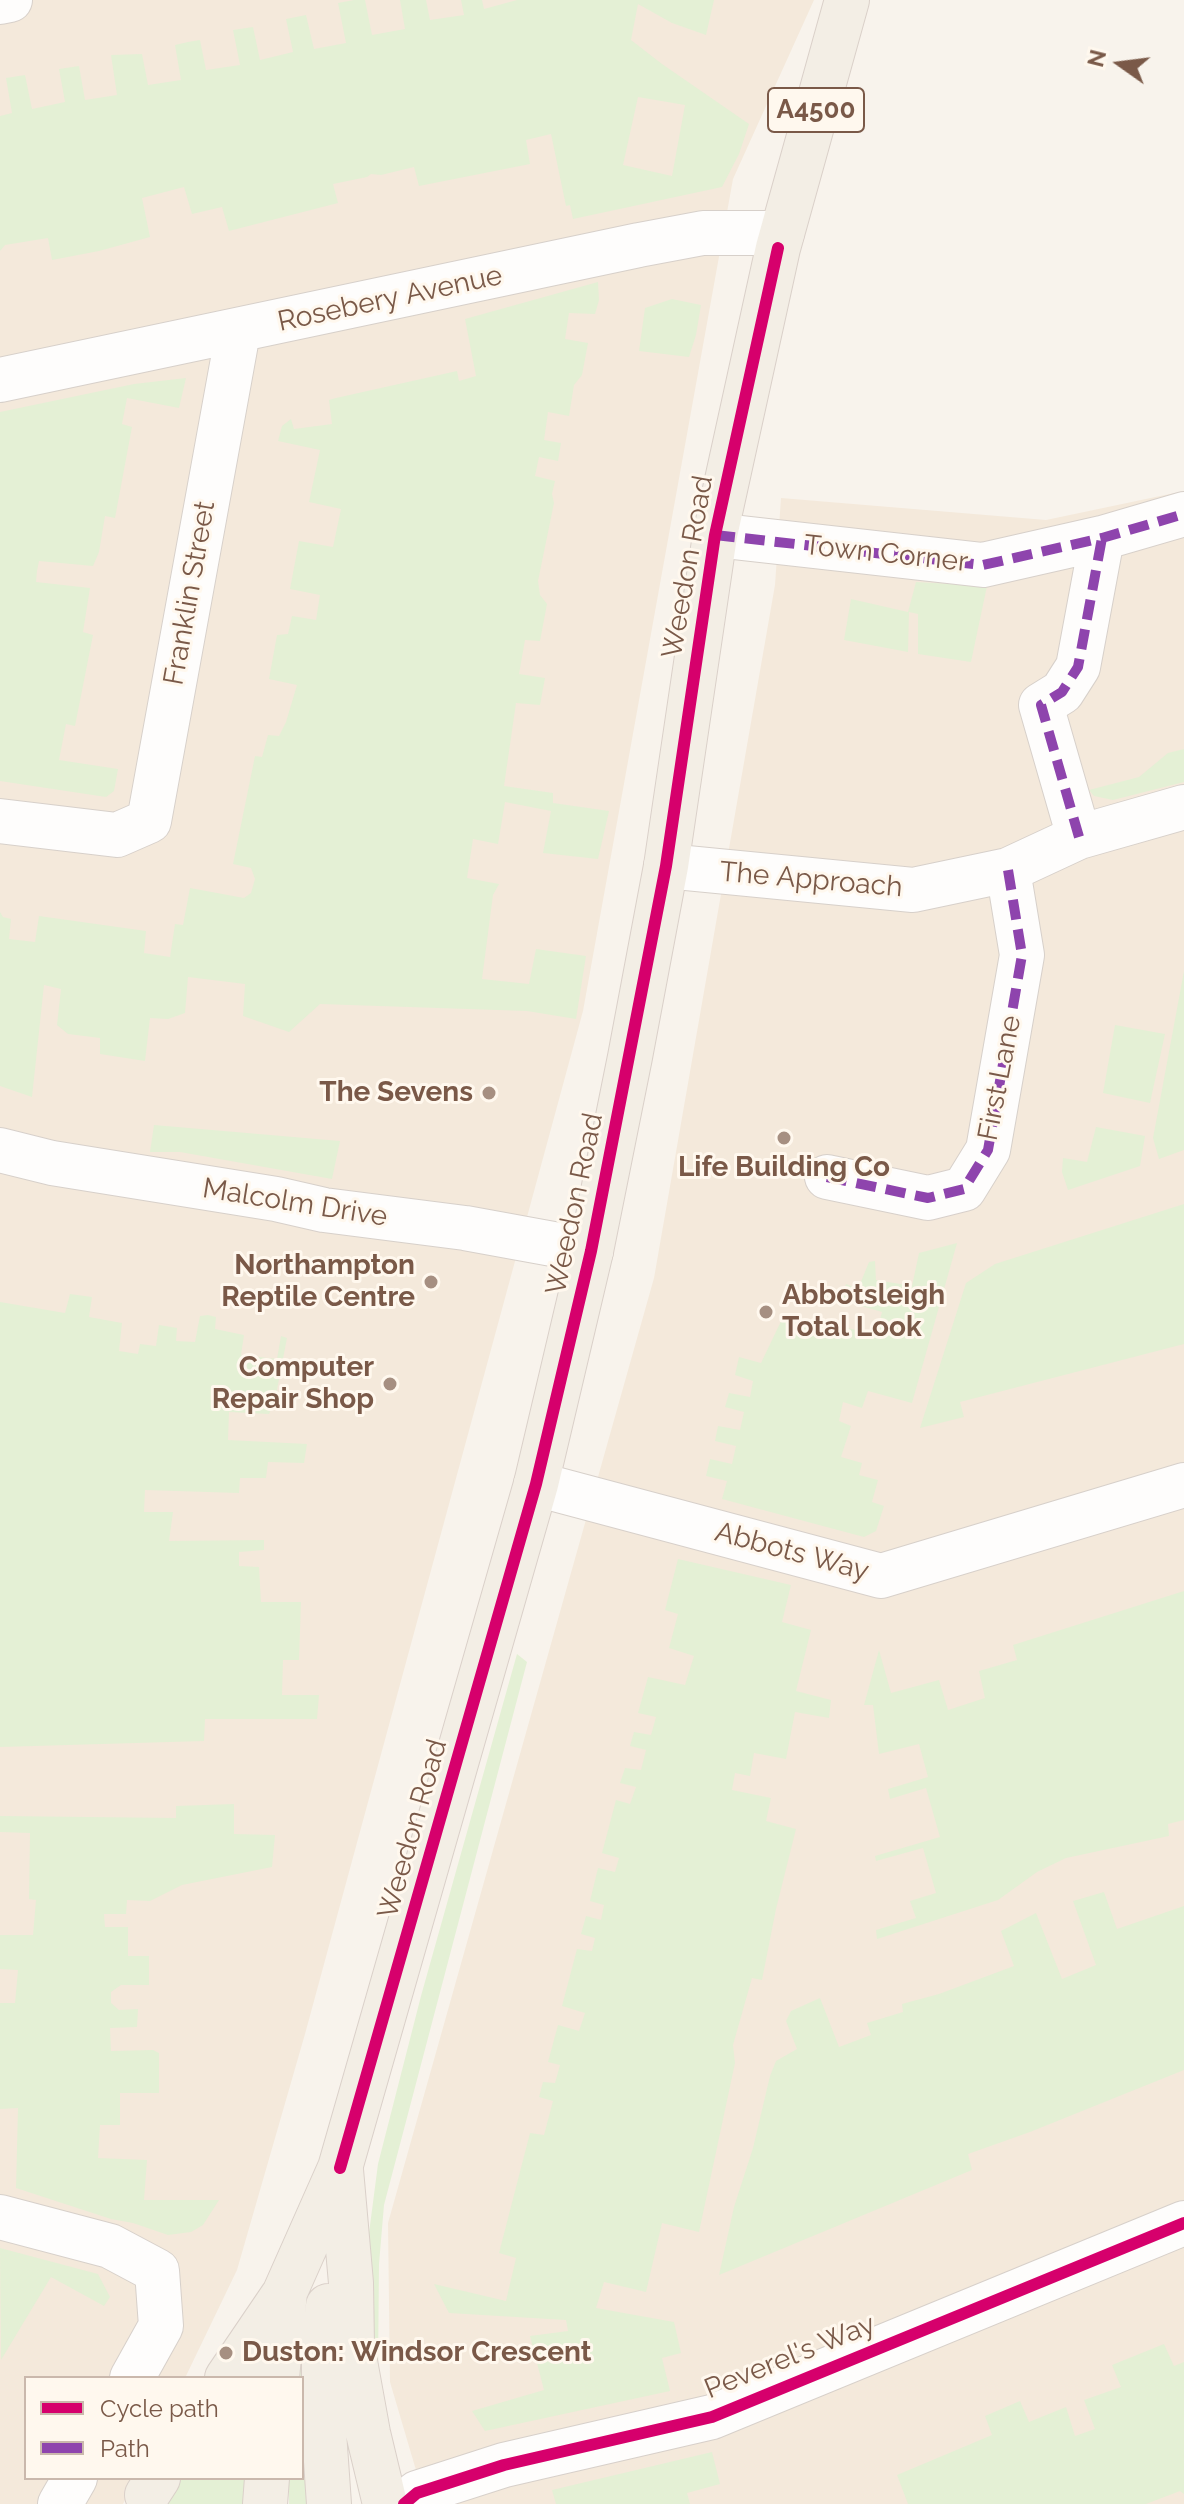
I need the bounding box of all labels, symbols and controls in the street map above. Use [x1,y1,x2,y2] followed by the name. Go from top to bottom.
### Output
[1080,24,1160,104] north arrow
[1082,47,1111,69] text: N
[768,88,864,132] road number: A4500
[275,259,505,339] street label: Rosebery Avenue
[655,473,721,661] street label: Weedon Road
[157,498,223,688] street label: Franklin Street
[802,529,970,579] street label: Town Corner
[718,855,904,905] street label: The Approach
[971,1013,1029,1143] street label: First Lane
[319,1076,473,1110] place label: The Sevens
[480,1084,498,1102] marker: The Sevens
[539,1110,611,1298] street label: Weedon Road
[775,1129,793,1147] marker: Life Building Co
[678,1151,890,1185] place label: Life Building Co
[200,1172,390,1234] street label: Malcolm Drive
[221,1249,415,1315] place label: Northampton Reptile Centre
[422,1273,440,1291] marker: Northampton Reptile Centre
[782,1279,945,1345] place label: Abbotsleigh Total Look
[757,1303,775,1321] marker: Abbotsleigh Total Look
[212,1351,374,1417] place label: Computer Repair Shop
[381,1375,399,1393] marker: Computer Repair Shop
[711,1515,873,1589] street label: Abbots Way
[371,1735,455,1923] street label: Weedon Road
[700,2308,880,2406] street label: Peverel's Way
[242,2336,592,2370] place label: Duston: Windsor Crescent
[217,2344,235,2362] marker: Duston: Windsor Crescent
[24,2376,304,2480] legend
[100,2394,219,2423] text: Cycle path
[100,2434,150,2463] text: Path

